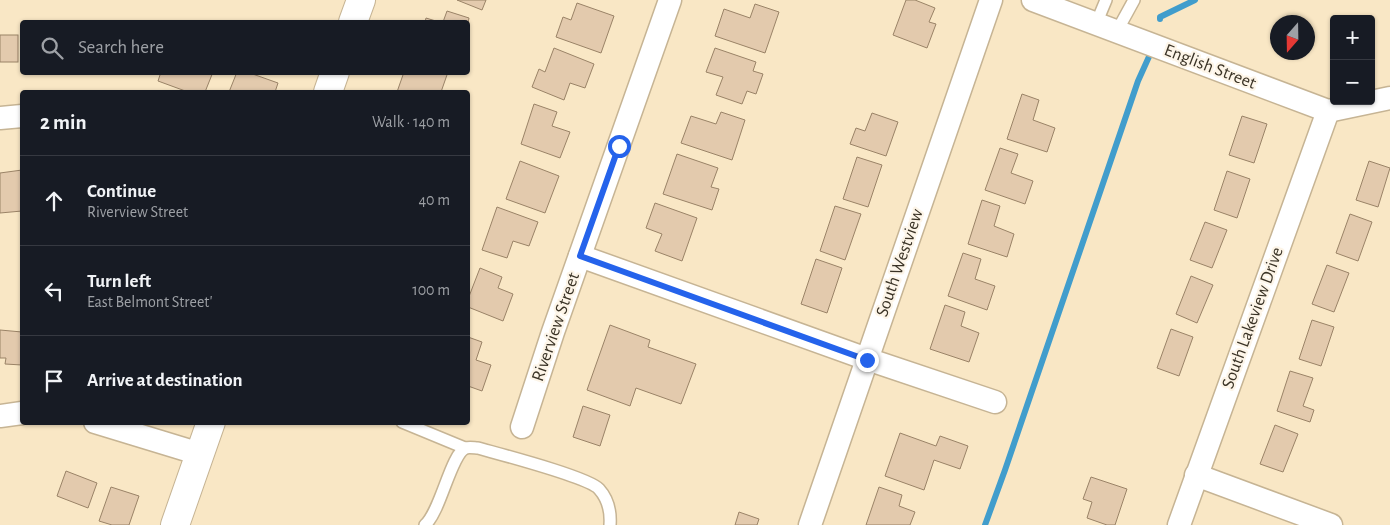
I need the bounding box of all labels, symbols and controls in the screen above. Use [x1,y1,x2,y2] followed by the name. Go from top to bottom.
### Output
[1270,15,1315,60] north arrow
[1330,15,1375,105] map controls
[1330,15,1375,60] button: +
[20,20,470,75] search box
[38,34,66,62] icon: search
[78,38,164,57] text: Search here
[1162,41,1259,93] street label: English Street
[1330,60,1375,105] button: −
[40,112,87,133] text: 2 min
[372,114,450,130] text: Walk · 140 m
[608,135,631,158] route start
[87,182,156,201] text: Continue
[40,187,68,215] icon: ahead
[418,192,450,208] text: 40 m
[87,204,188,220] text: Riverview Street
[873,207,927,319] street label: South Westview
[1219,245,1287,391] street label: South Lakeview Drive
[529,270,583,384] street label: Riverview Street
[87,272,151,291] text: Turn left
[40,277,68,305] icon: left
[412,282,450,298] text: 100 m
[87,294,212,310] text: East Belmont Street'
[856,349,879,372] route end
[40,367,68,395] icon: arrive
[87,371,243,390] text: Arrive at destination

